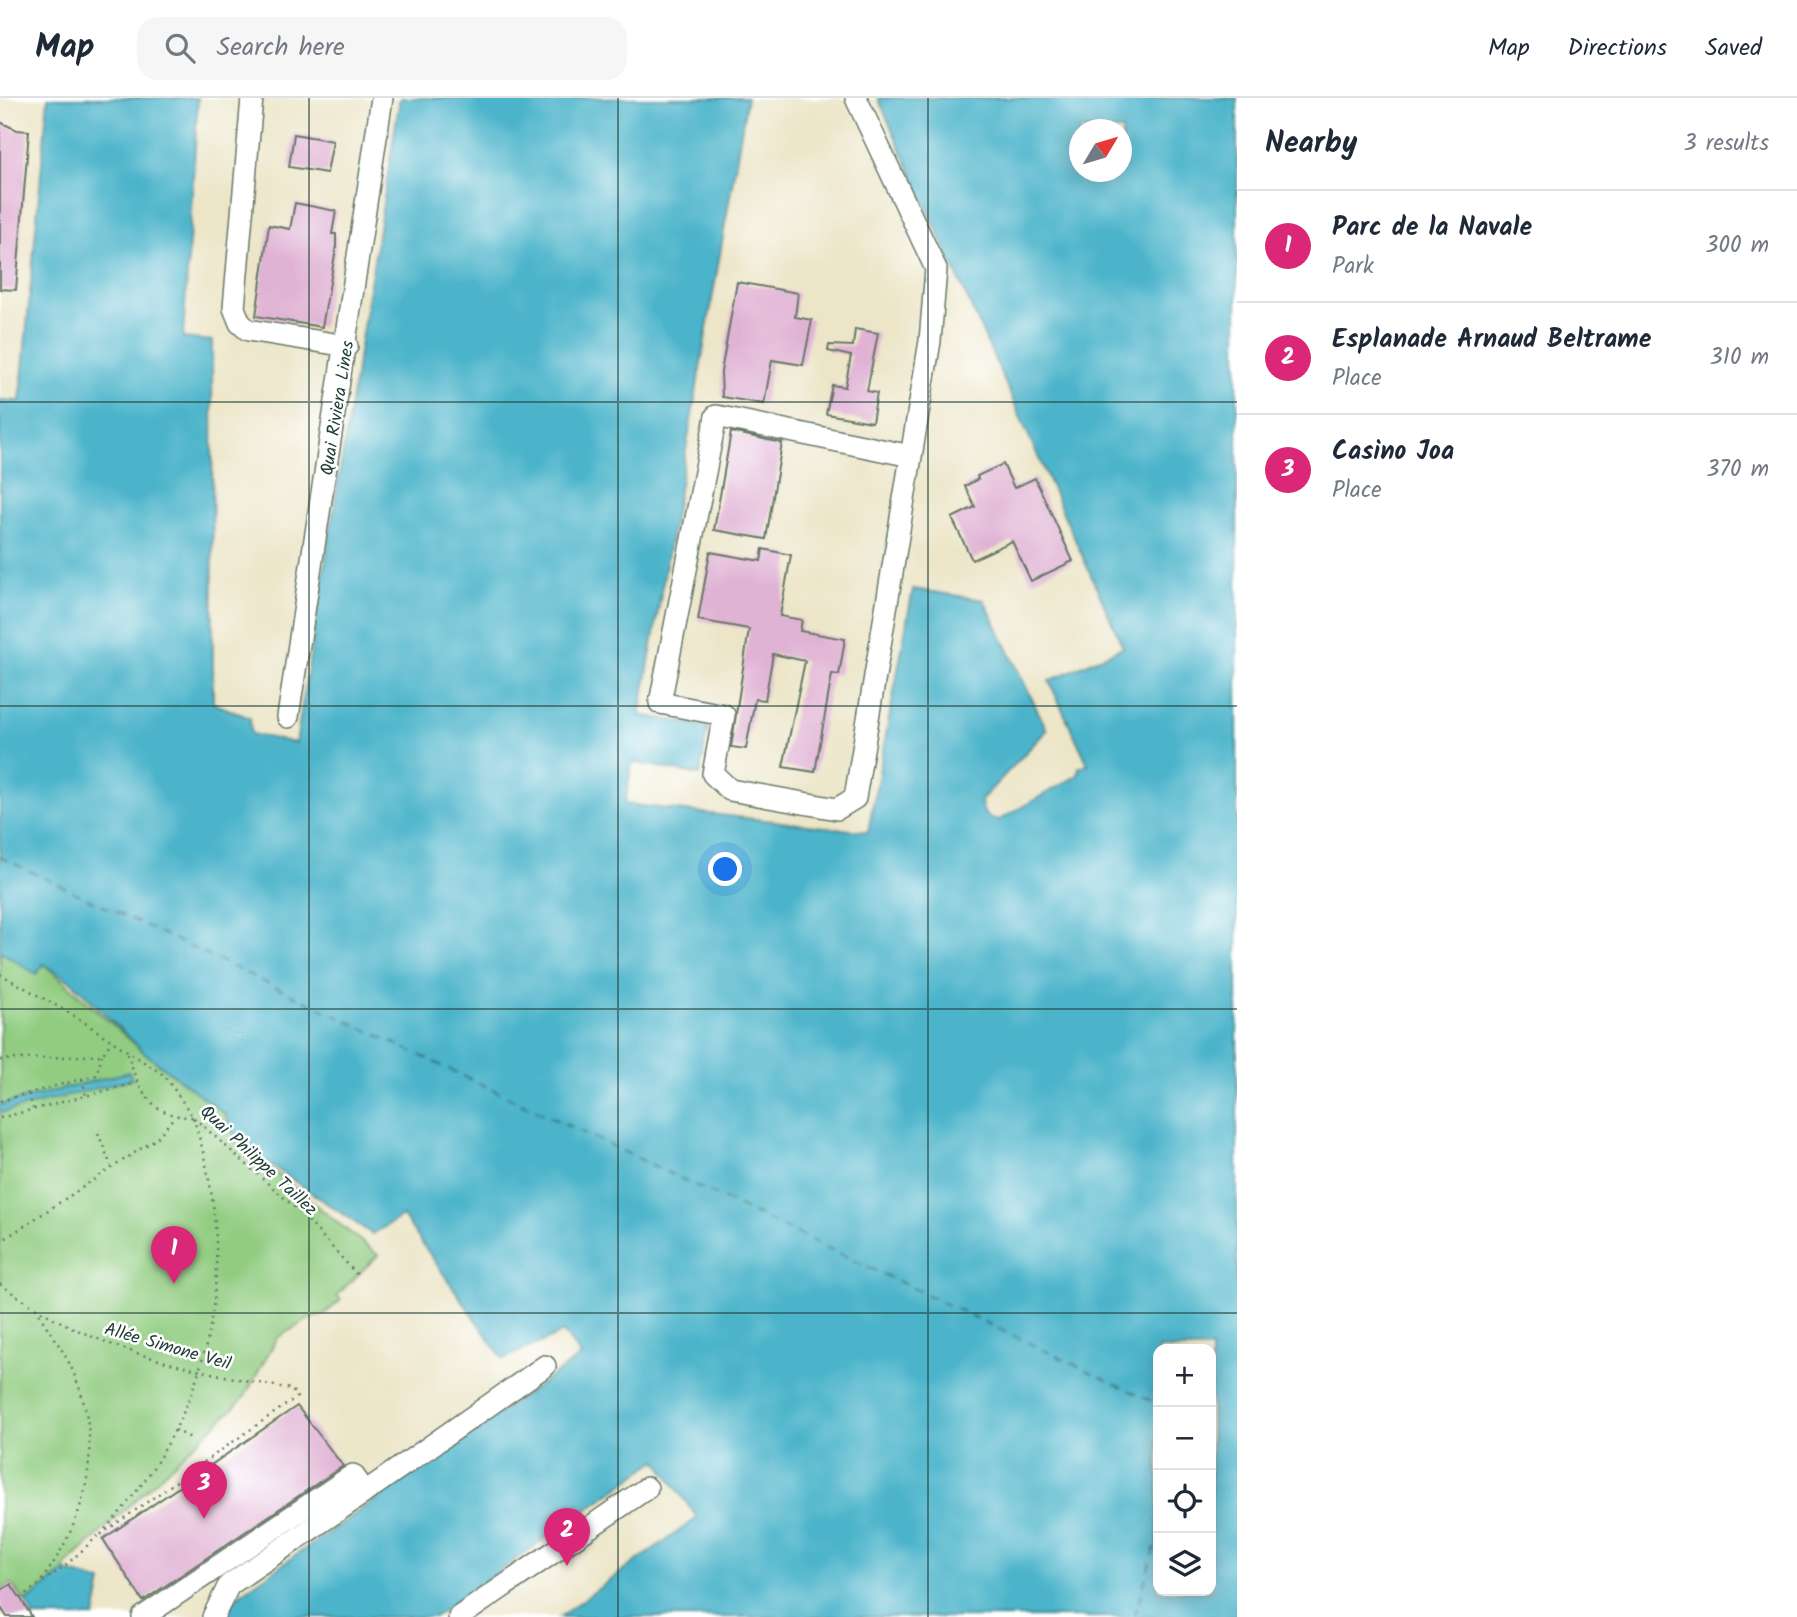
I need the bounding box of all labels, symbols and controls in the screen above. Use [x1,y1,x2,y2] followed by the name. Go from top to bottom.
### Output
[137,17,627,80] search box
[35,22,95,75] text: Map
[217,27,345,69] text: Search here
[161,29,199,67] icon: search
[1488,29,1530,68] text: Map
[1568,29,1667,68] text: Directions
[1705,29,1762,68] text: Saved
[1069,119,1132,182] north arrow
[1265,120,1357,168] text: Nearby
[1683,126,1769,162] text: 3 results
[1332,207,1532,249] text: Parc de la Navale
[1285,228,1291,264] text: 1
[1705,228,1769,264] text: 300 m
[1332,249,1374,285] text: Park
[1332,319,1651,361] text: Esplanade Arnaud Beltrame
[314,338,363,478] street label: Quai Riviera Lines
[1281,340,1295,376] text: 2
[1710,340,1769,376] text: 310 m
[1332,361,1382,397] text: Place
[1332,431,1454,473] text: Casino Joa
[1282,452,1294,488] text: 3
[1706,452,1769,488] text: 370 m
[1332,473,1382,509] text: Place
[708,852,742,886] your location
[192,1099,324,1224] street label: Quai Philippe Taillez
[151,1226,197,1284] pin: 1
[101,1316,235,1380] street label: Allée Simone Veil
[1153,1344,1216,1596] map controls
[1153,1344,1216,1407] button: +
[1153,1407,1216,1470] button: −
[181,1461,227,1519] pin: 3
[1153,1470,1216,1533] button: locate
[544,1508,590,1566] pin: 2
[1153,1533,1216,1596] button: layers

